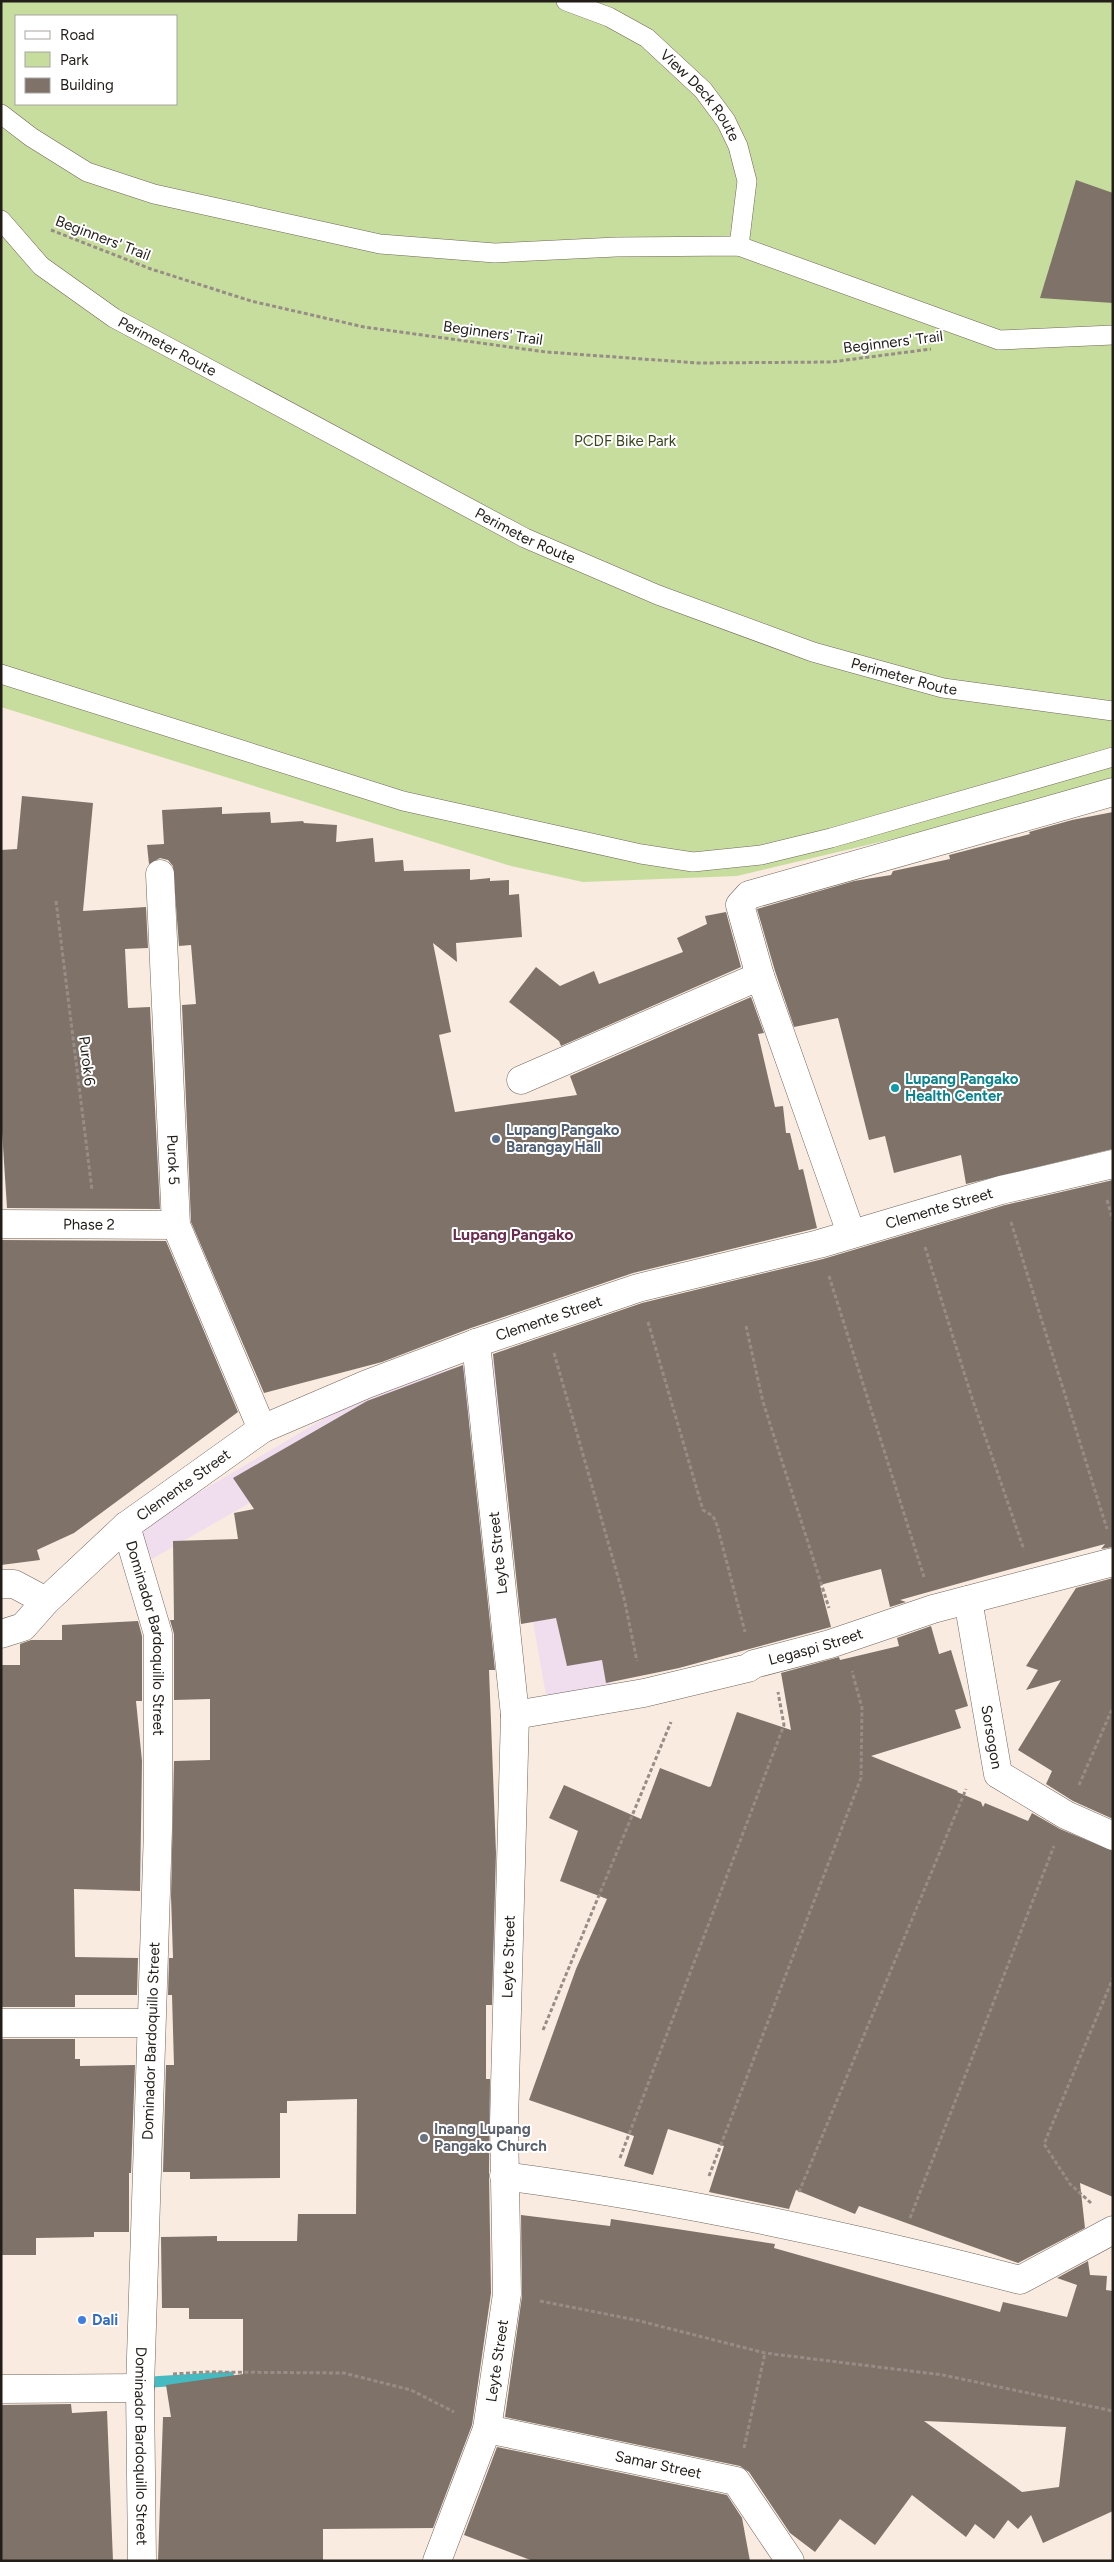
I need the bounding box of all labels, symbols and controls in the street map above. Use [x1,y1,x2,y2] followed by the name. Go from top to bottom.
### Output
[15,15,178,105] legend
[60,26,95,44] text: Road
[656,46,743,144] street label: View Deck Route
[60,51,89,69] text: Park
[60,76,114,94] text: Building
[53,212,153,264] street label: Beginners' Trail
[115,313,220,380] street label: Perimeter Route
[442,317,544,349] street label: Beginners' Trail
[842,327,944,357] street label: Beginners' Trail
[574,432,677,450] park label: PCDF Bike Park
[472,504,578,567] street label: Perimeter Route
[849,654,958,699] street label: Perimeter Route
[75,1035,99,1088] street label: Purok 6
[905,1070,1019,1105] place label: Lupang Pangako Health Center
[889,1082,901,1094] marker: Lupang Pangako Health Center
[506,1121,620,1156] place label: Lupang Pangako Barangay Hall
[490,1133,502,1145] marker: Lupang Pangako Barangay Hall
[163,1134,183,1185] street label: Purok 5
[883,1184,995,1233] street label: Clemente Street
[63,1215,115,1234] street label: Phase 2
[452,1225,574,1244] district label: Lupang Pangako
[493,1292,605,1345] street label: Clemente Street
[133,1445,234,1525] street label: Clemente Street
[485,1510,511,1595] street label: Leyte Street
[122,1538,167,1736] street label: Dominador Bardoquillo Street
[766,1624,866,1669] street label: Legaspi Street
[977,1704,1006,1770] street label: Sorsogon
[498,1915,519,1999] street label: Leyte Street
[139,1941,163,2140] street label: Dominador Bardoquillo Street
[434,2120,547,2155] place label: Ina ng Lupang Pangako Church
[418,2132,430,2144] marker: Ina ng Lupang Pangako Church
[92,2311,118,2329] place label: Dali
[76,2314,88,2326] marker: Dali
[482,2318,512,2403] street label: Leyte Street
[131,2346,151,2546] street label: Dominador Bardoquillo Street
[613,2447,704,2483] street label: Samar Street

